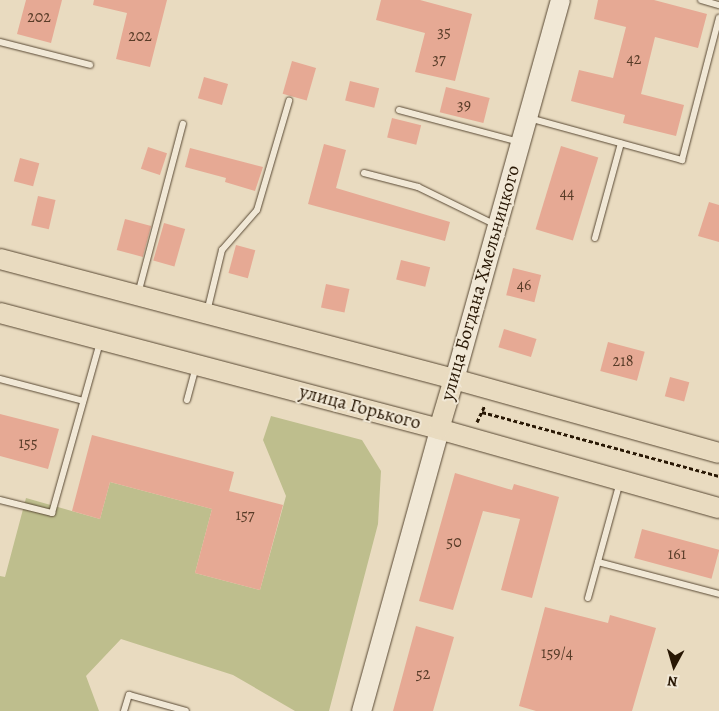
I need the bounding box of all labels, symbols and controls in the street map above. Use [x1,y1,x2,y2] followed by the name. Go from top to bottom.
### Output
[27,7,51,27] house number: 202
[437,22,451,42] house number: 35
[128,26,152,46] house number: 202
[432,49,446,69] house number: 37
[627,49,641,69] house number: 42
[457,95,471,115] house number: 39
[436,163,526,403] street label: улица Богдана Хмельницкого
[560,183,574,203] house number: 44
[517,275,531,295] house number: 46
[613,351,633,371] house number: 218
[297,381,423,435] street label: улица Горького
[18,433,38,453] house number: 155
[235,505,255,525] house number: 157
[446,532,462,552] house number: 50
[668,544,686,564] house number: 161
[649,641,699,691] north arrow
[541,643,573,663] house number: 159/4
[416,664,430,684] house number: 52
[666,671,678,691] text: N

